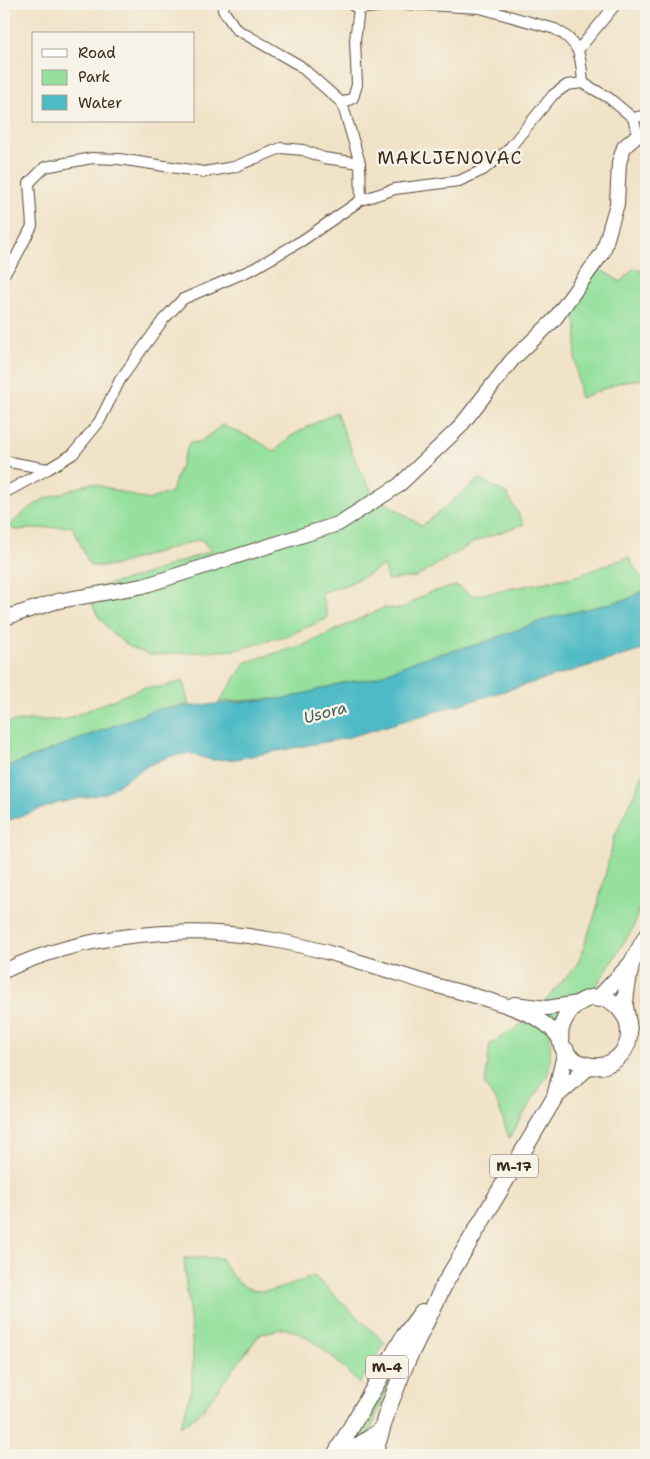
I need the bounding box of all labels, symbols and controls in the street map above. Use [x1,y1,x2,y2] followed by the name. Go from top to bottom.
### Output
[32,32,195,122] legend
[78,43,116,63] text: Road
[78,67,110,87] text: Park
[78,93,122,113] text: Water
[377,146,523,170] district label: MAKLJENOVAC
[301,697,349,728] water label: Usora
[490,1154,538,1178] road number: M-17
[366,1355,408,1378] road number: M-4

